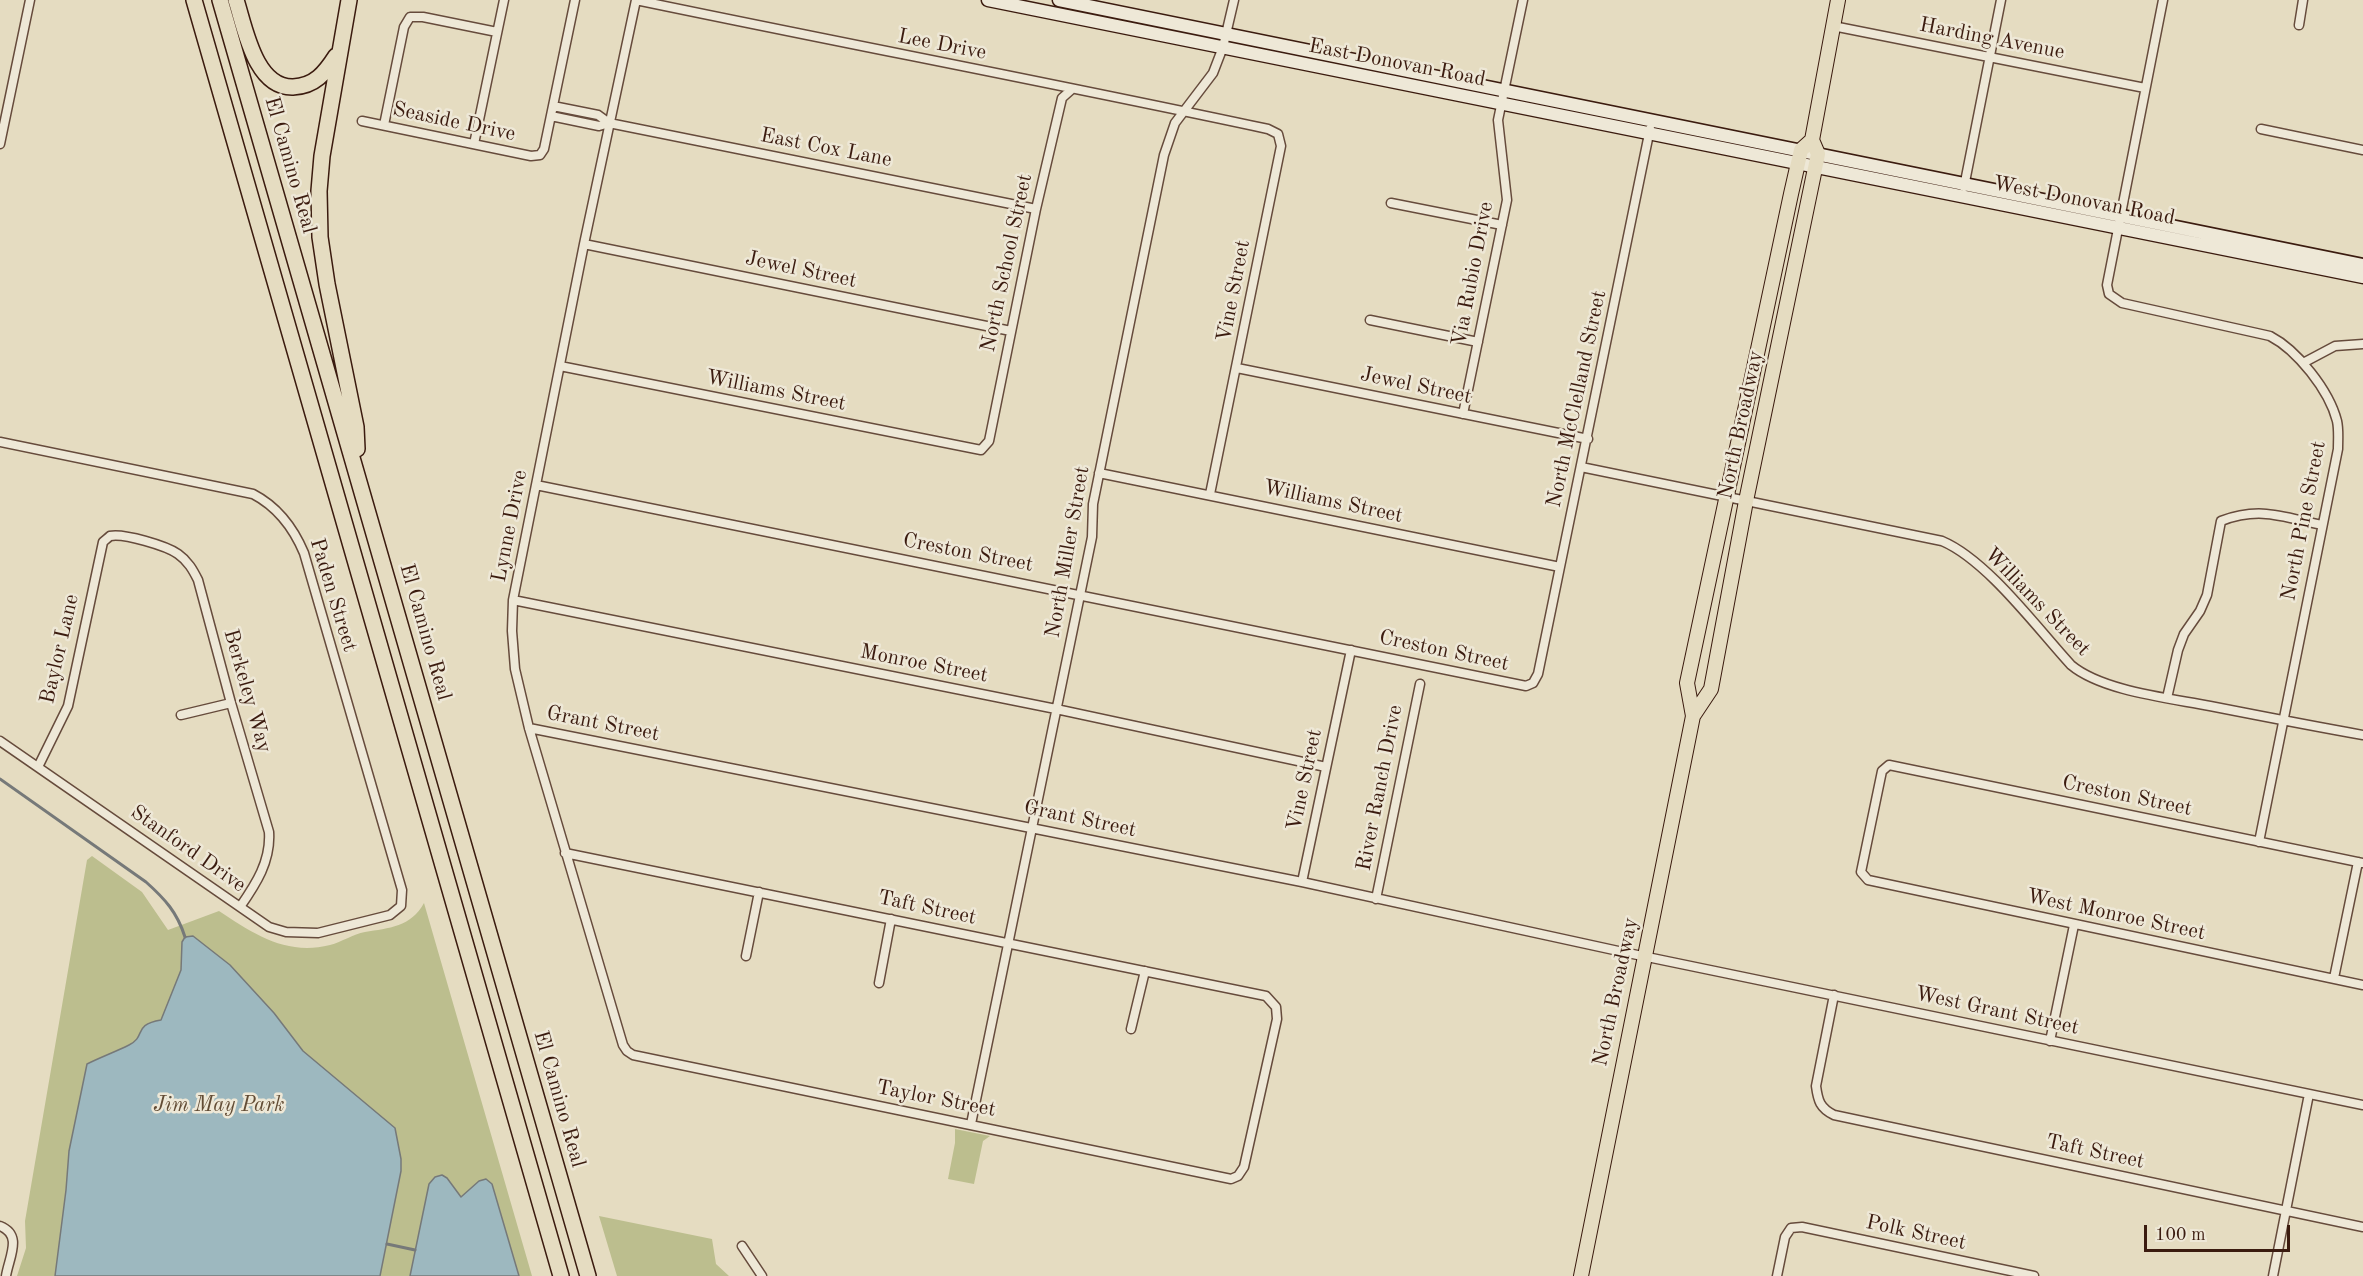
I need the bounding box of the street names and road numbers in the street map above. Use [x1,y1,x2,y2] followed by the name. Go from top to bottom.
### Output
[1917,13,2067,65] street label: Harding Avenue
[896,24,988,66] street label: Lee Drive
[1306,33,1488,93] street label: East Donovan Road
[258,94,322,236] street label: El Camino Real
[390,97,518,147] street label: Seaside Drive
[758,123,894,173] street label: East Cox Lane
[1991,171,2177,231] street label: West Donovan Road
[976,172,1038,354] street label: North School Street
[1447,200,1499,348] street label: Via Rubio Drive
[1212,238,1256,344] street label: Vine Street
[743,246,859,294] street label: Jewel Street
[1542,288,1612,510] street label: North McClelland Street
[1713,348,1769,502] street label: North Broadway
[1358,362,1474,410] street label: Jewel Street
[704,365,848,417] street label: Williams Street
[2276,439,2332,603] street label: North Pine Street
[1040,464,1096,640] street label: North Miller Street
[487,468,533,584] street label: Lynne Drive
[1261,475,1405,529] street label: Williams Street
[901,528,1035,578] street label: Creston Street
[304,535,362,655] street label: Paden Street
[1979,542,2095,662] street label: Williams Street
[393,561,457,703] street label: El Camino Real
[35,592,85,706] street label: Baylor Lane
[1377,625,1511,677] street label: Creston Street
[217,626,277,756] street label: Berkeley Way
[858,639,990,689] street label: Monroe Street
[544,701,662,747] street label: Grant Street
[1352,703,1408,873] street label: River Ranch Drive
[1282,727,1328,833] street label: Vine Street
[2060,770,2194,822] street label: Creston Street
[1021,795,1139,843] street label: Grant Street
[125,800,251,898] street label: Stanford Drive
[2024,884,2208,946] street label: West Monroe Street
[875,885,979,931] street label: Taft Street
[1588,915,1644,1069] street label: North Broadway
[1913,981,2081,1041] street label: West Grant Street
[527,1028,591,1170] street label: El Camino Real
[874,1075,998,1123] street label: Taylor Street
[2043,1129,2147,1175] street label: Taft Street
[1864,1210,1968,1256] street label: Polk Street

